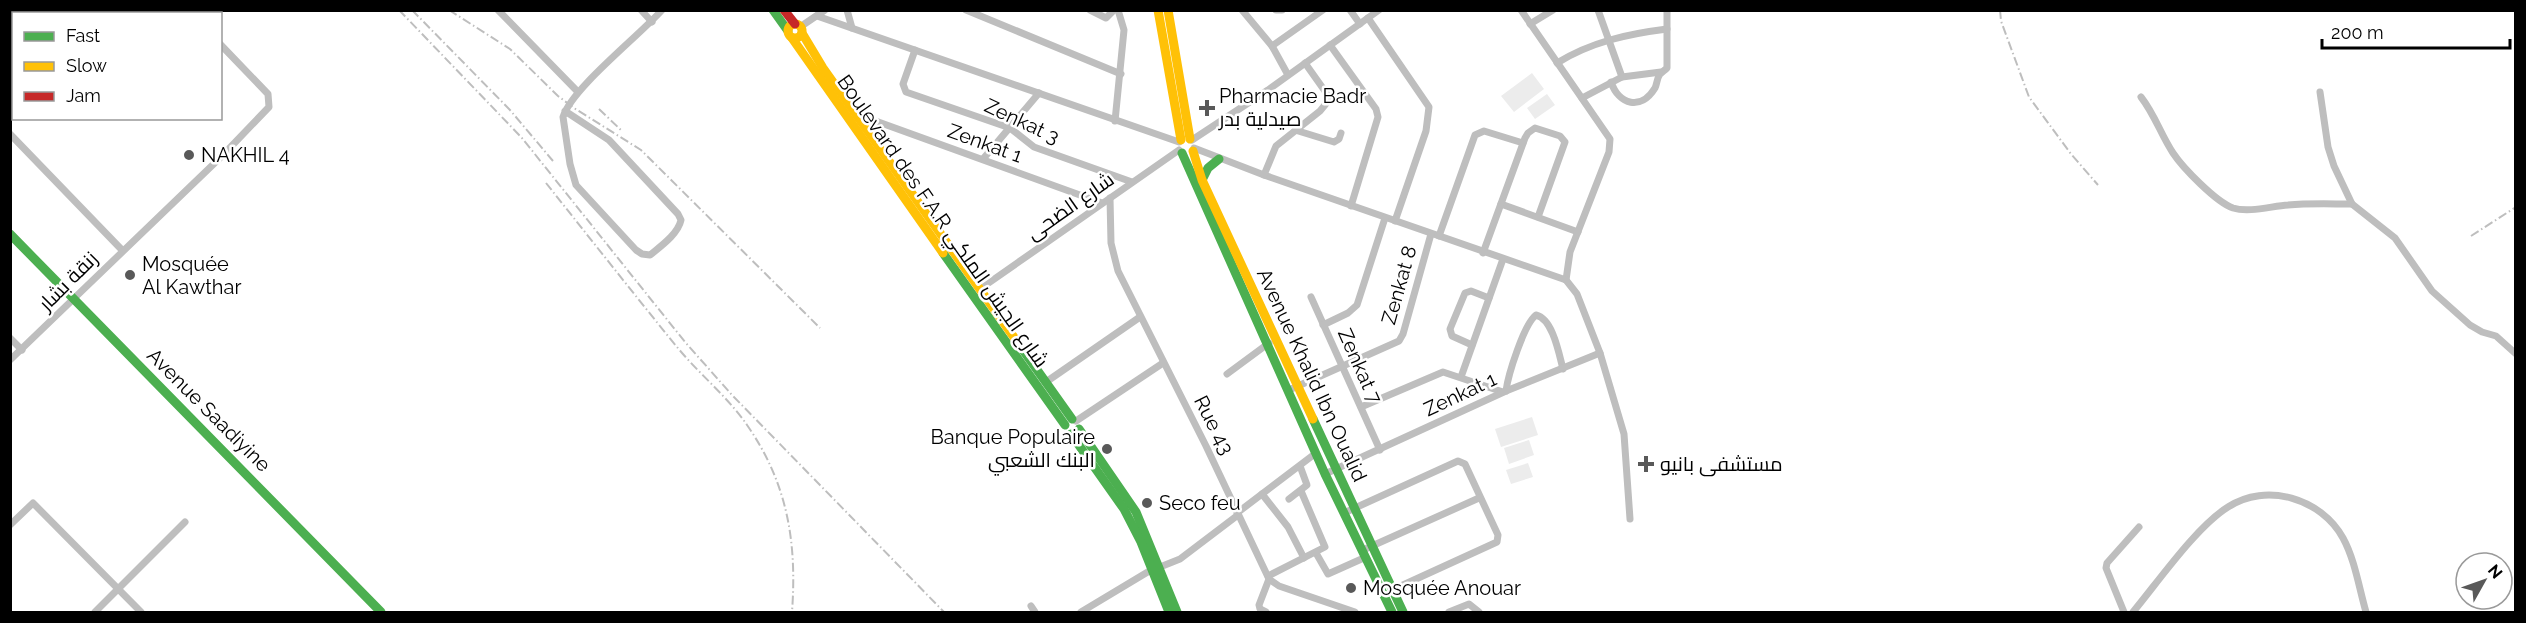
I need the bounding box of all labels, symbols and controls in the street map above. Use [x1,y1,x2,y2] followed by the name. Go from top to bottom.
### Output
[12,12,222,120] legend
[2322,12,2510,50] scale bar
[2331,22,2384,43] text: 200 m
[66,25,100,46] text: Fast
[66,55,107,76] text: Slow
[829,70,1054,374] street label: Boulevard des F.A.R شارع الجيش الملكي
[1218,84,1366,131] place label: Pharmacie Badr صيدلية بدر
[66,85,101,106] text: Jam
[981,93,1063,149] street label: Zenkat 3
[1200,101,1214,115] marker: Pharmacie Badr صيدلية بدر
[945,118,1026,168] street label: Zenkat 1
[201,143,290,167] place label: NAKHIL 4
[182,148,196,162] marker: NAKHIL 4
[1022,167,1120,247] street label: شارع الضحى
[1376,243,1422,327] street label: Zenkat 8
[33,246,103,316] street label: زنقة بشار
[142,252,241,299] place label: Mosquée Al Kawthar
[1252,265,1372,485] street label: Avenue Khalid Ibn Oualid
[123,268,137,282] marker: Mosquée Al Kawthar
[1333,325,1387,407] street label: Zenkat 7
[142,343,276,477] street label: Avenue Saadiyine
[1420,367,1501,421] street label: Zenkat 1
[1189,391,1239,459] street label: Rue 43
[931,425,1095,476] place label: Banque Populaire البنك الشعبي
[1100,442,1114,456] marker: Banque Populaire البنك الشعبي
[1660,452,1783,477] place label: مستشفى بانيو
[1637,455,1655,473] marker: مستشفى بانيو
[1159,491,1241,515] place label: Seco feu
[1140,496,1154,510] marker: Seco feu
[2454,551,2514,611] north arrow
[2484,561,2506,582] text: N
[1363,576,1521,600] place label: Mosquée Anouar
[1344,581,1358,595] marker: Mosquée Anouar

